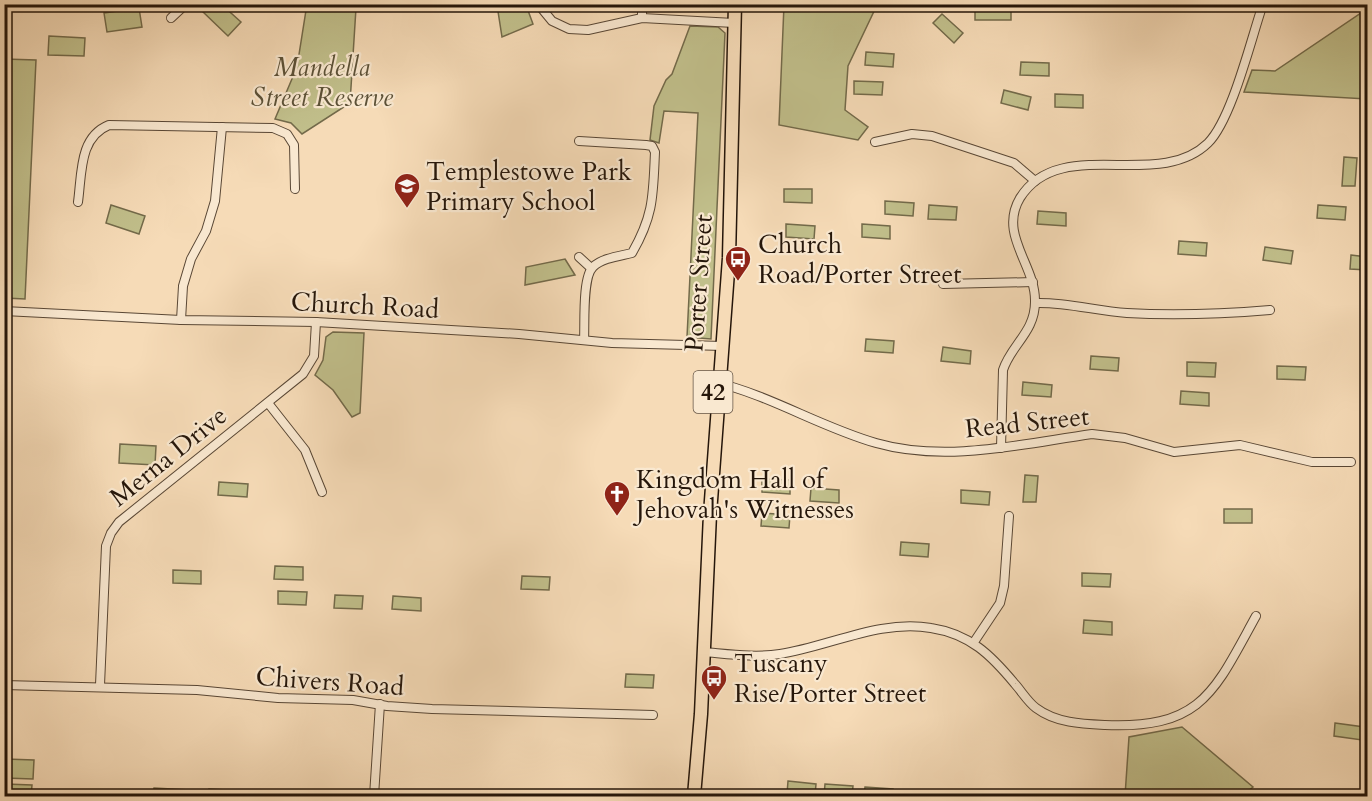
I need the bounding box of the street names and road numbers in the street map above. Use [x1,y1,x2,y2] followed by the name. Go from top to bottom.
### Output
[676,213,721,353] street label: Porter Street
[290,284,440,327] street label: Church Road
[694,371,732,413] road number: 42
[102,398,234,515] street label: Merna Drive
[963,399,1091,446] street label: Read Street
[255,659,406,704] street label: Chivers Road

